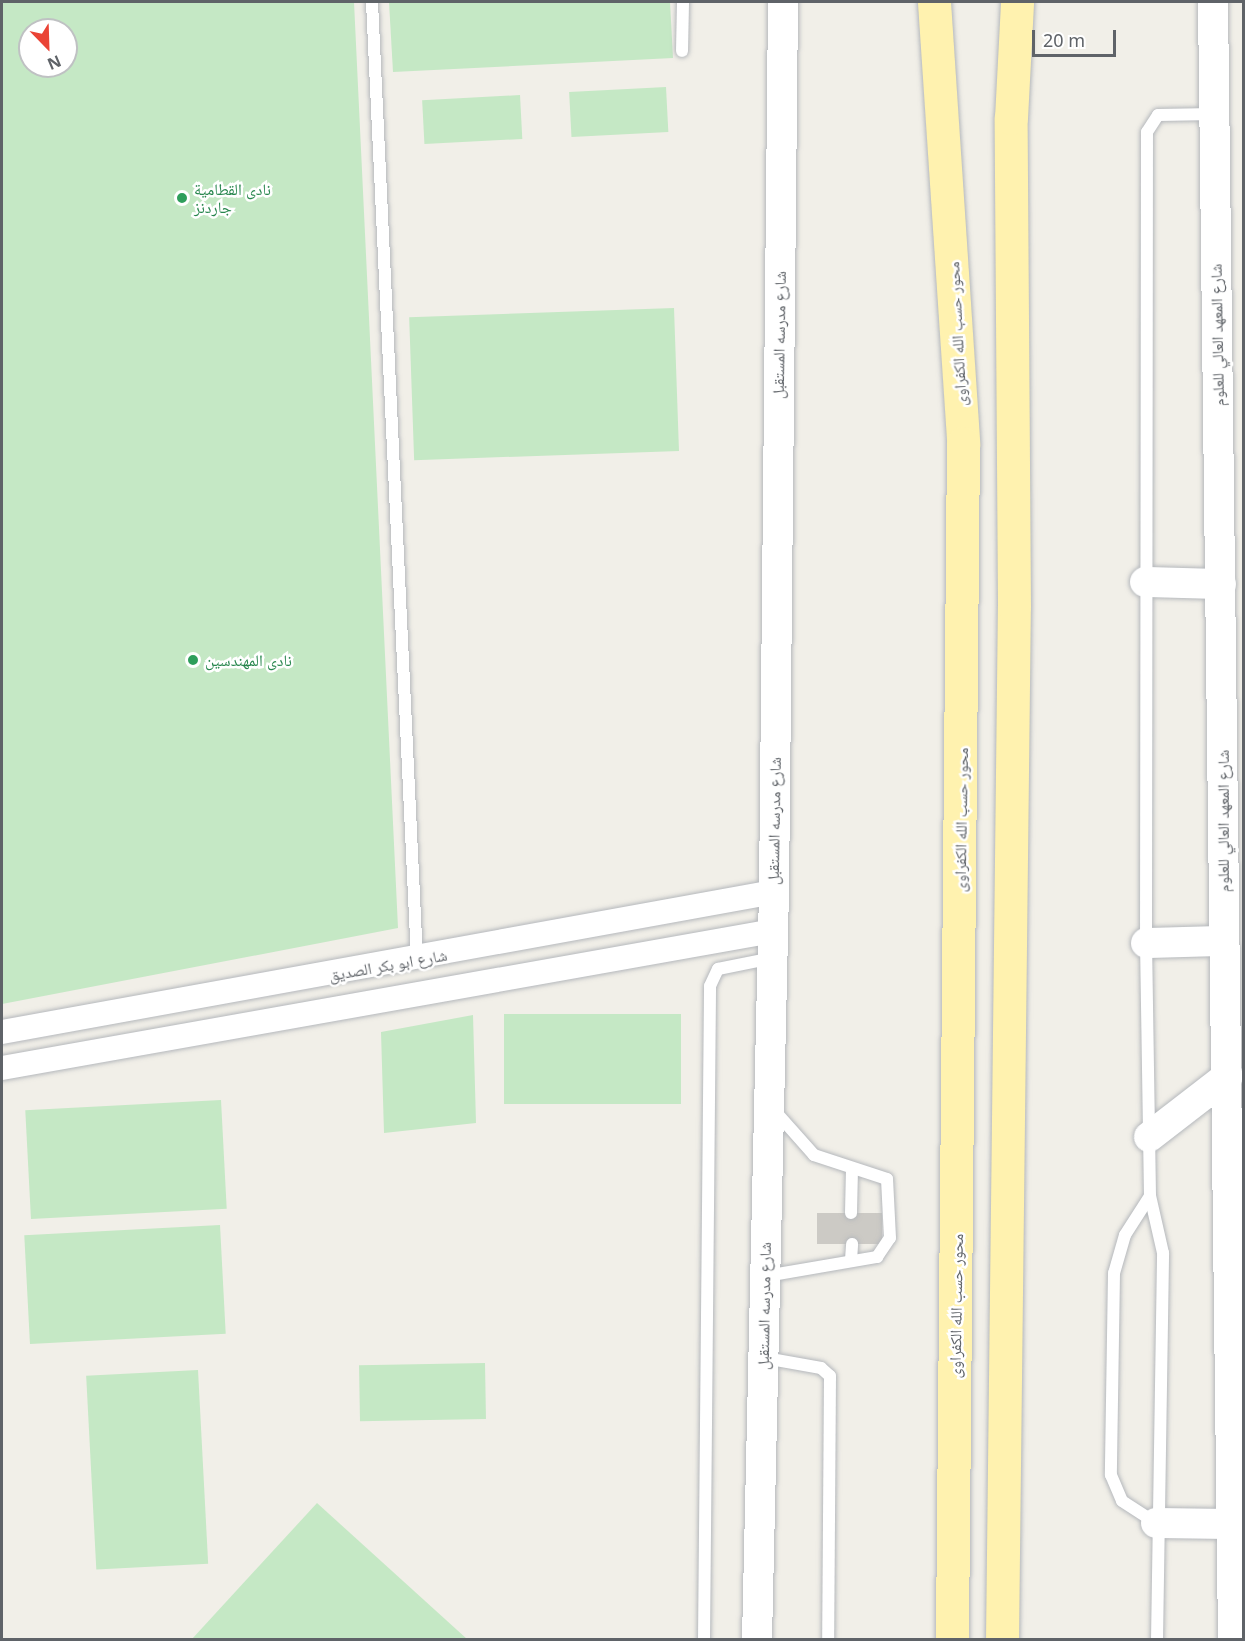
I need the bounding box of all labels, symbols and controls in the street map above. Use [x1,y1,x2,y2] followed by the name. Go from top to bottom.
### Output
[18,18,78,78] north arrow
[1035,18,1119,56] scale bar
[1043,28,1085,52] text: 20 m
[44,50,65,75] text: N
[194,179,271,217] place label: نادى القطامية جاردنز
[175,191,189,205] marker: نادى القطامية جاردنز
[944,261,970,407] street label: محور حسب الله الكفراوى
[1206,264,1228,406] street label: شارع المعهد العالي للعلوم
[768,271,790,399] street label: شارع مدرسه المستقبل
[205,650,292,670] place label: نادى المهندسين
[186,653,200,667] marker: نادى المهندسين
[950,747,972,893] street label: محور حسب الله الكفراوى
[1213,750,1233,892] street label: شارع المعهد العالي للعلوم
[763,757,785,885] street label: شارع مدرسه المستقبل
[327,945,449,985] street label: شارع ابو بكر الصديق
[945,1233,967,1379] street label: محور حسب الله الكفراوى
[753,1242,775,1370] street label: شارع مدرسه المستقبل

